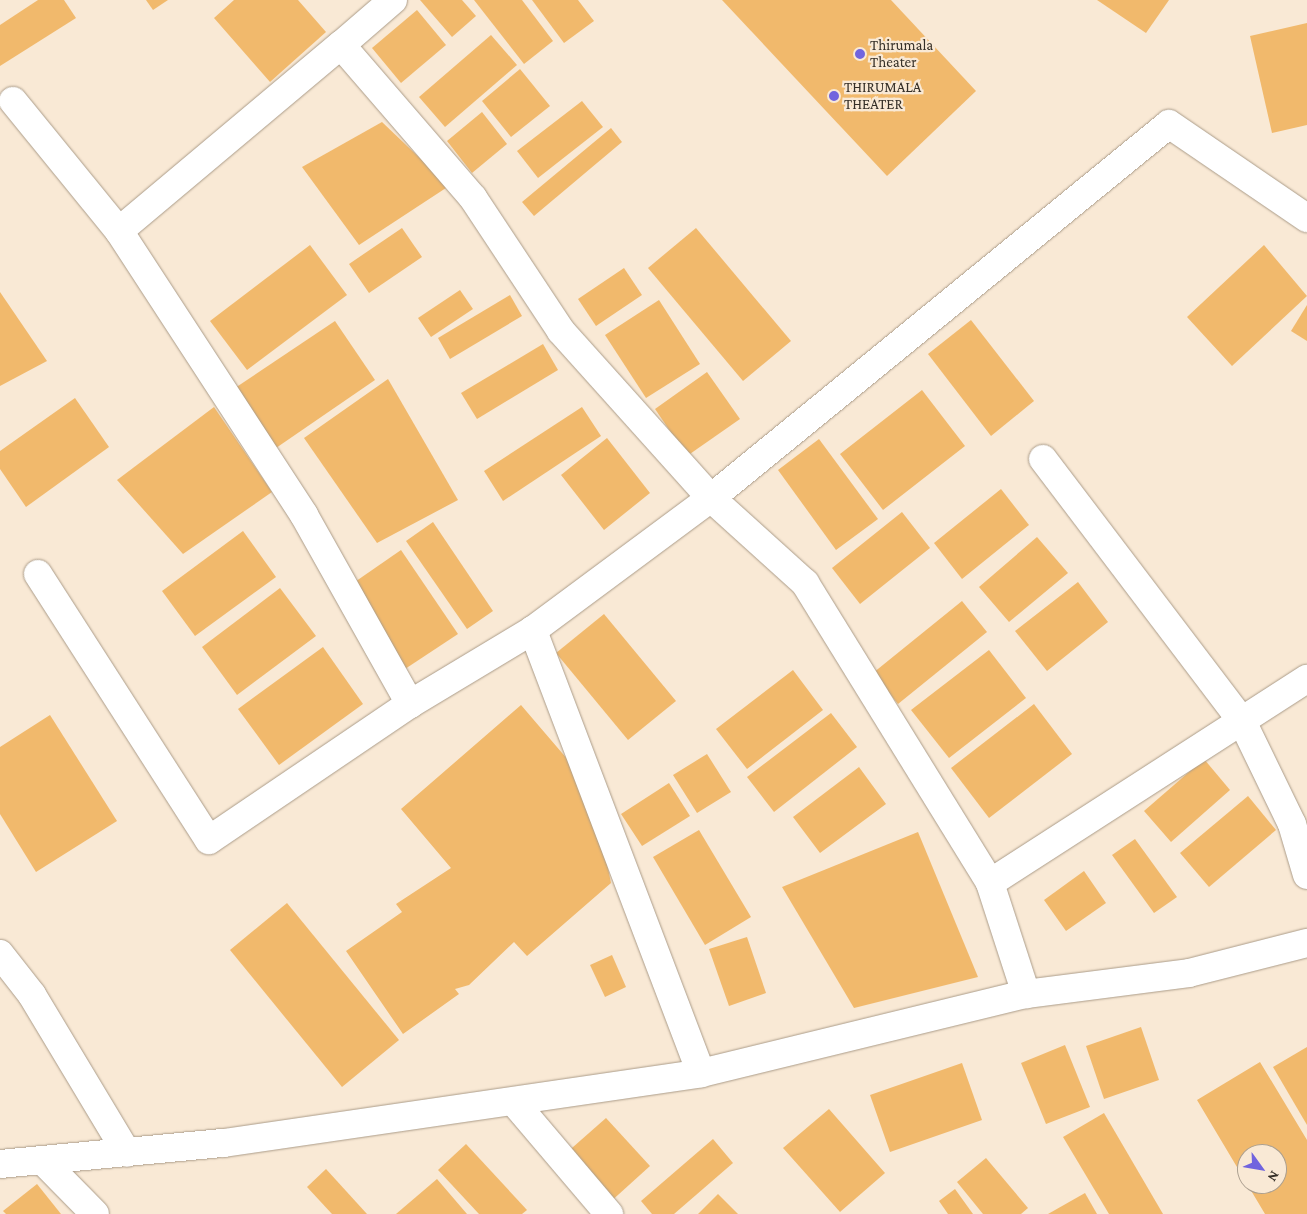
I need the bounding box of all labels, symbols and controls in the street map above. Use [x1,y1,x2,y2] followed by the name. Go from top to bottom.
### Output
[870,36,933,71] place label: Thirumala Theater
[854,48,866,60] marker: Thirumala Theater
[844,78,921,113] place label: THIRUMALA THEATER
[828,90,840,102] marker: THIRUMALA THEATER
[1237,1144,1287,1194] north arrow
[1265,1168,1283,1185] text: N

